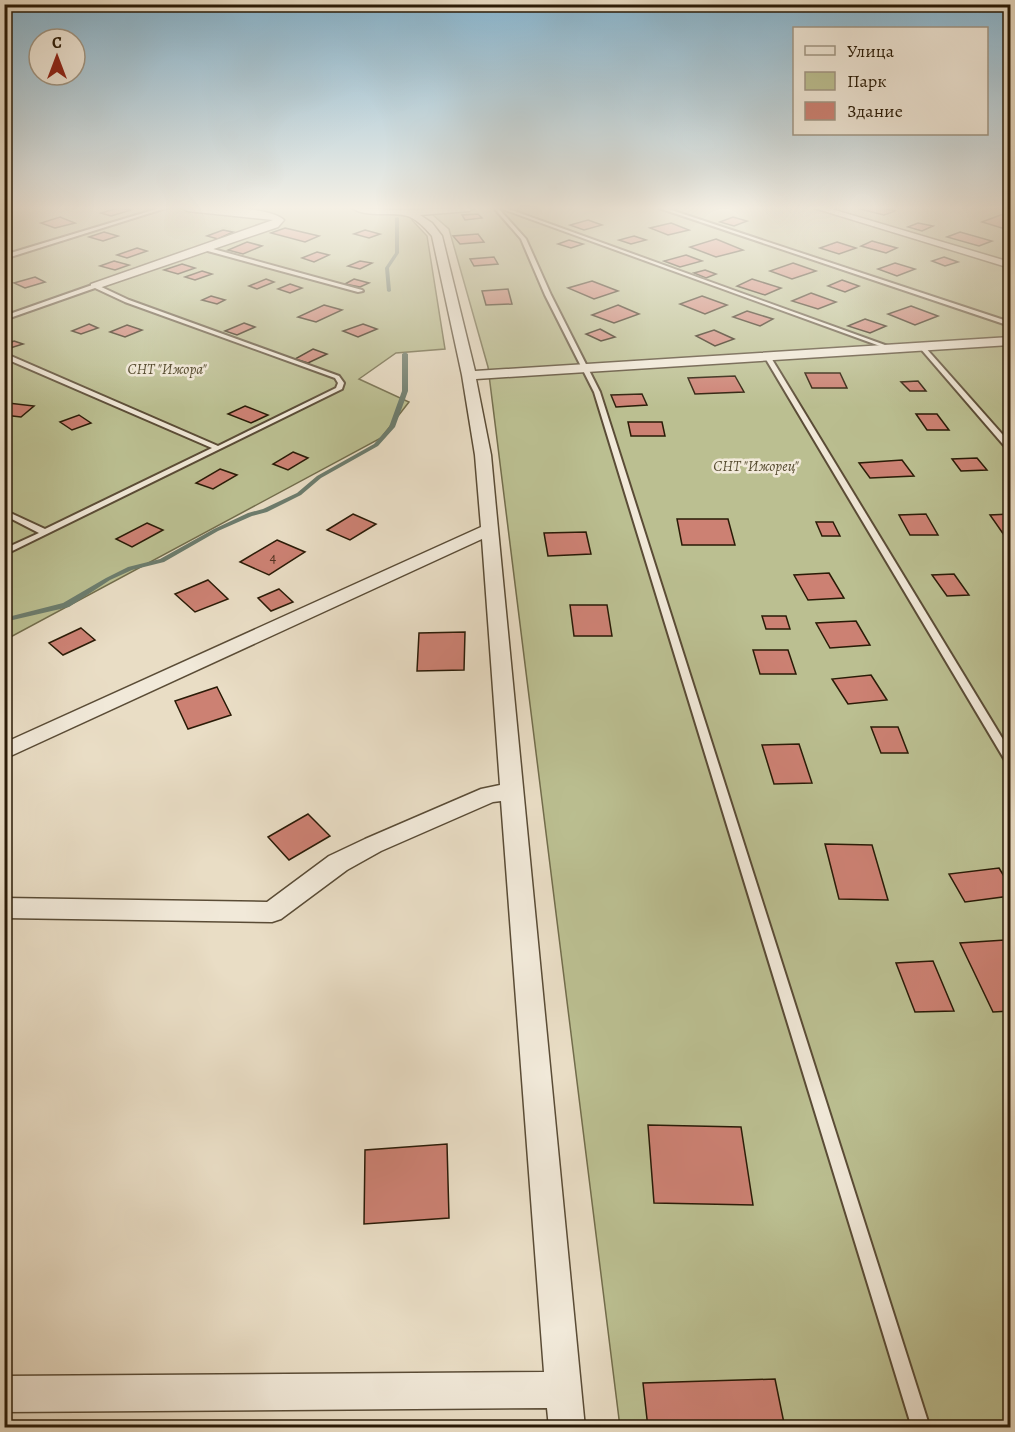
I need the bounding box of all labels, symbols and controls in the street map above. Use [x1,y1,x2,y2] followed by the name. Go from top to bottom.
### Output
[27,27,87,87] north arrow
[793,27,988,135] legend
[52,32,62,54] text: С
[847,39,895,63] text: Улица
[847,69,887,93] text: Парк
[847,99,903,123] text: Здание
[127,359,207,379] park label: СНТ "Ижора"
[713,456,799,476] park label: СНТ "Ижорец"
[270,547,277,567] house number: 4

